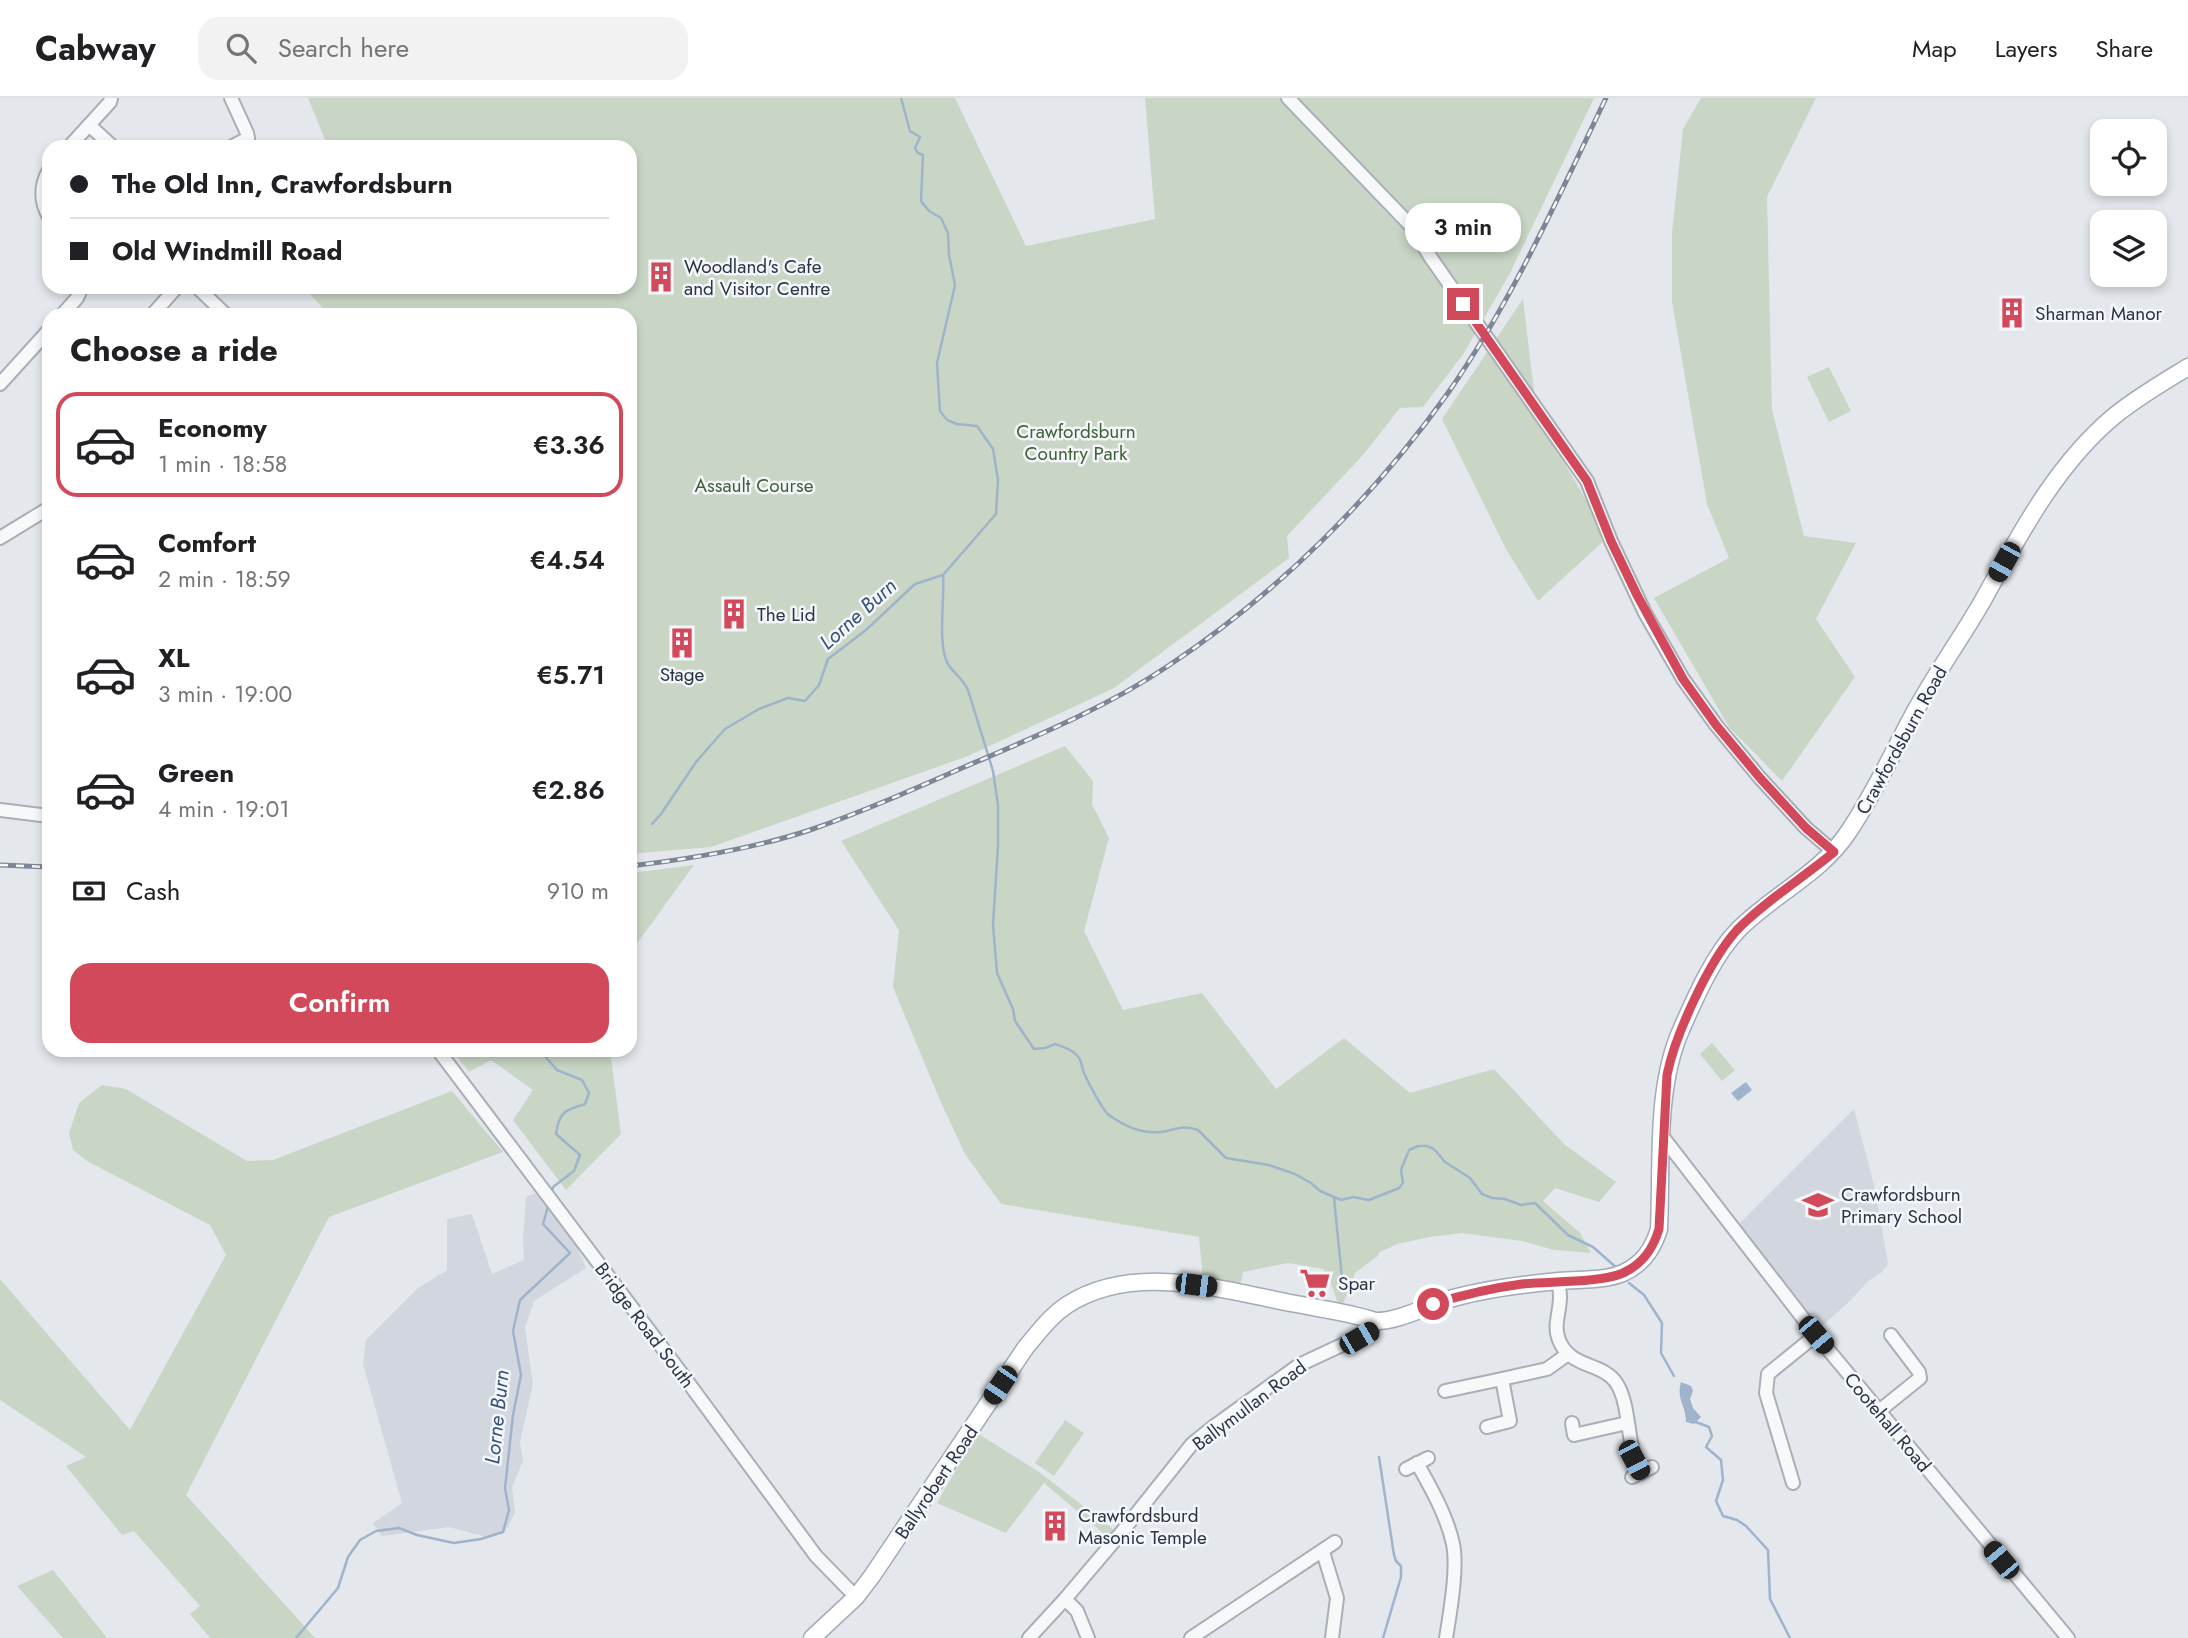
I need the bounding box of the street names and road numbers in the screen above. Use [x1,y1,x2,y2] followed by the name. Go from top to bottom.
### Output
[1849,661,1954,820] street label: Crawfordsburn Road
[588,1257,701,1394] street label: Bridge Road South
[1187,1354,1312,1457] street label: Ballymullan Road
[1838,1367,1937,1478] street label: Cootehall Road
[888,1420,984,1544] street label: Ballyrobert Road

